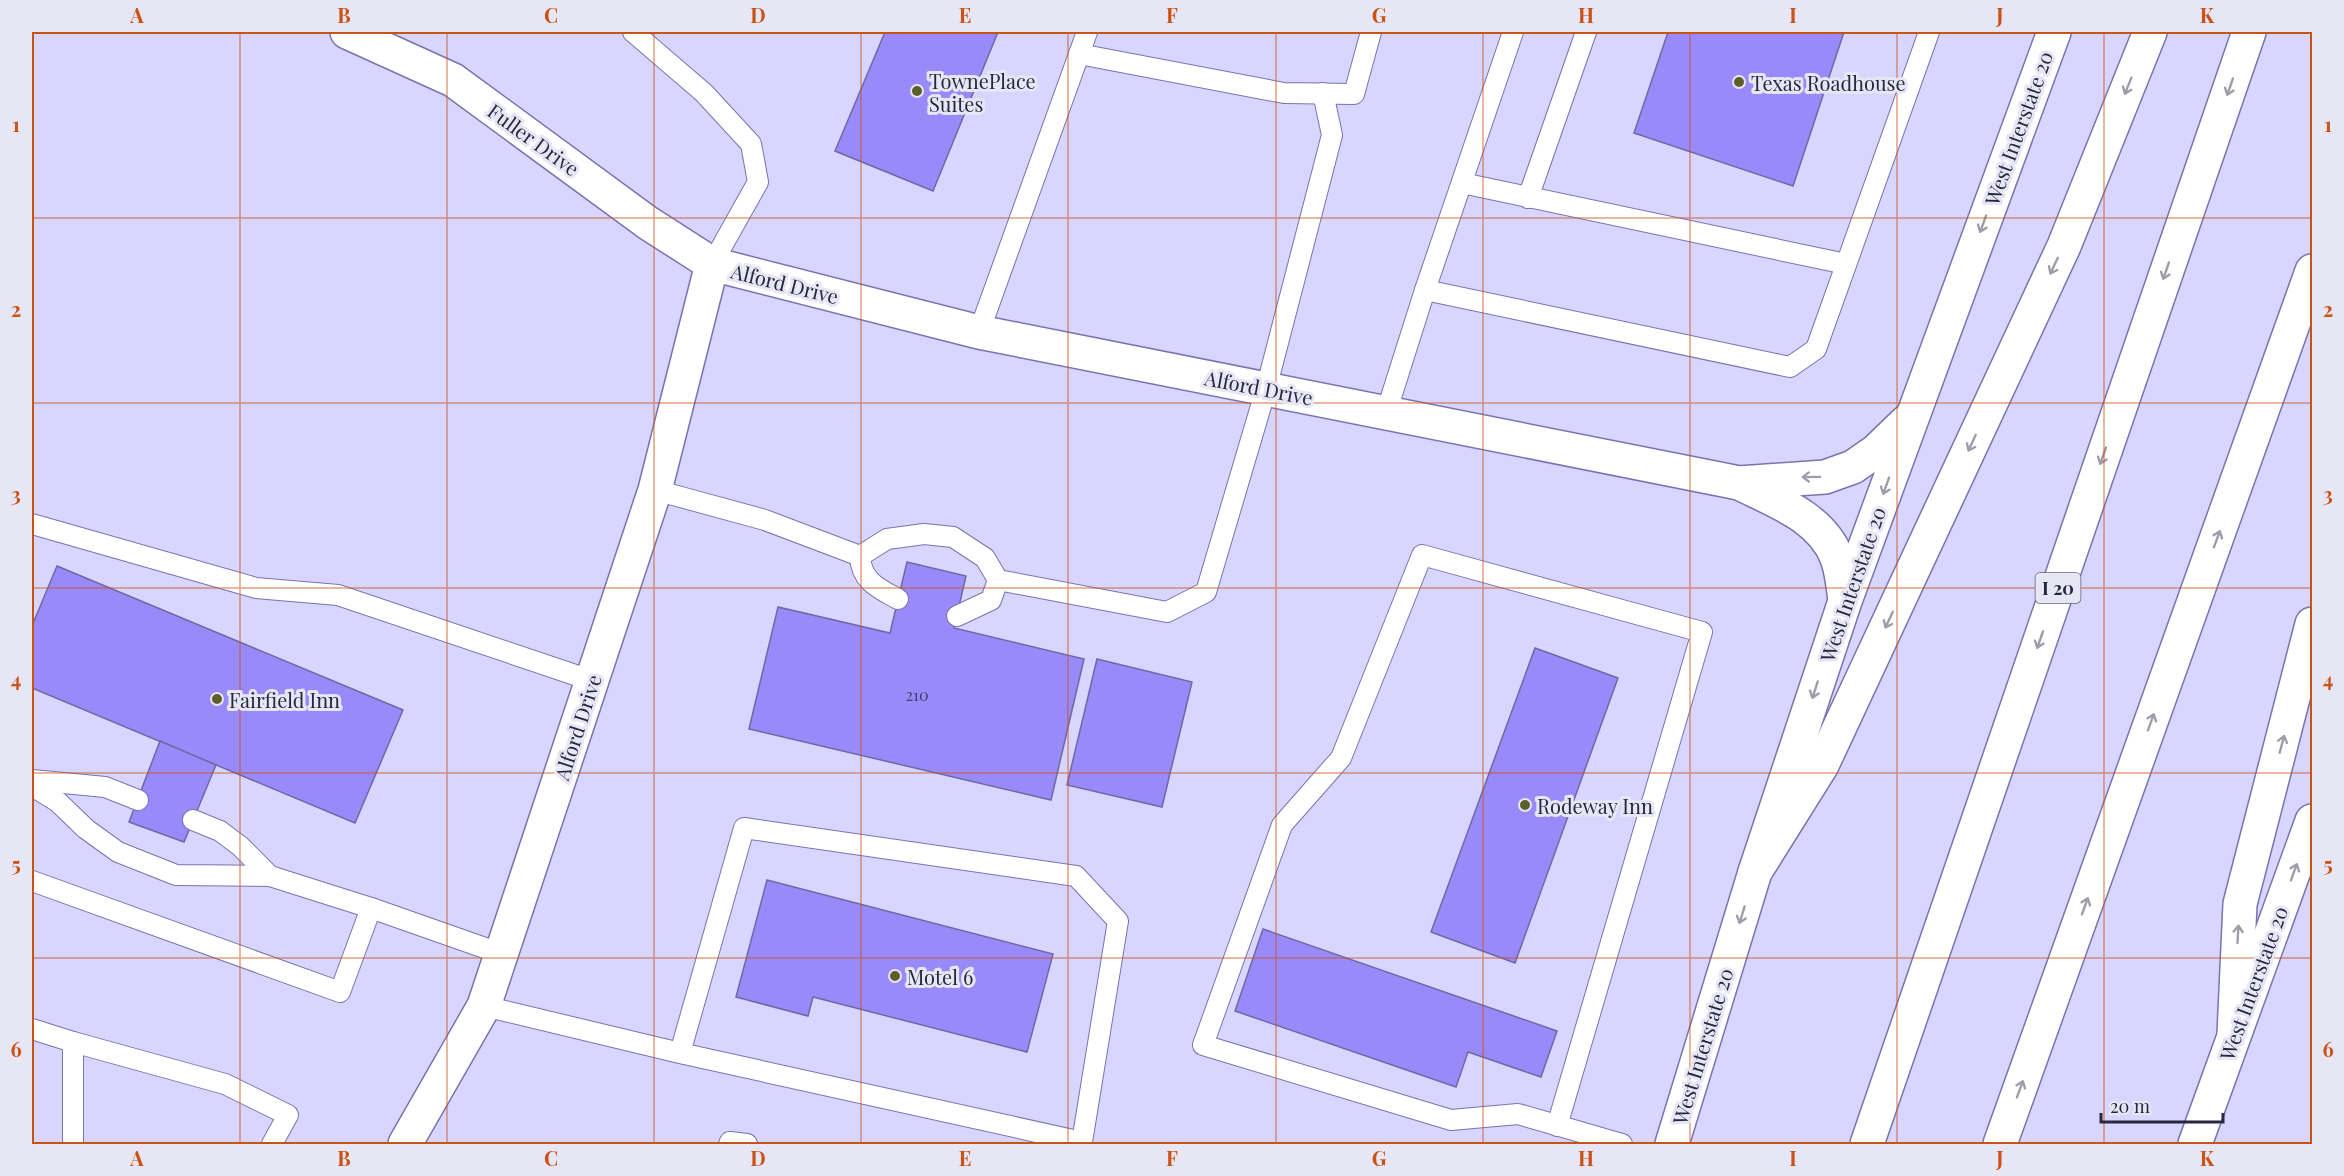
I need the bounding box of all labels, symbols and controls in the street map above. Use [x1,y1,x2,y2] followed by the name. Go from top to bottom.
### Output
[129,1,144,28] text: A
[337,1,351,28] text: B
[544,1,558,28] text: C
[750,1,766,28] text: D
[959,1,971,28] text: E
[1166,1,1178,28] text: F
[1372,1,1387,28] text: G
[1578,1,1594,28] text: H
[1789,1,1797,28] text: I
[1995,1,2004,28] text: J
[2200,1,2215,28] text: K
[1977,47,2058,210] street label: West Interstate 20
[929,67,1036,117] place label: TownePlace Suites
[1751,69,1906,96] place label: Texas Roadhouse
[1732,75,1746,89] marker: Texas Roadhouse
[2122,76,2133,95] one-way arrow
[2223,77,2234,96] one-way arrow
[910,84,924,98] marker: TownePlace Suites
[483,97,585,181] street label: Fuller Drive
[12,110,20,137] text: 1
[2324,110,2332,137] text: 1
[1976,215,1987,233] one-way arrow
[728,256,841,309] street label: Alford Drive
[2048,257,2060,275] one-way arrow
[2160,261,2171,280] one-way arrow
[11,295,21,322] text: 2
[2323,295,2333,322] text: 2
[1202,363,1315,411] street label: Alford Drive
[1965,433,1977,451] one-way arrow
[2097,446,2108,465] one-way arrow
[1801,471,1821,483] one-way arrow
[1880,476,1891,495] one-way arrow
[11,480,21,507] text: 3
[2323,480,2333,507] text: 3
[1813,503,1891,666] street label: West Interstate 20
[2212,530,2223,548] one-way arrow
[2036,573,2080,603] road number: I 20
[1883,610,1895,628] one-way arrow
[2033,630,2044,649] one-way arrow
[11,665,21,692] text: 4
[2323,665,2333,692] text: 4
[547,671,607,784] street label: Alford Drive
[1809,680,1820,699] one-way arrow
[905,684,929,705] house number: 210
[229,686,340,713] place label: Fairfield Inn
[210,692,224,706] marker: Fairfield Inn
[2146,713,2157,732] one-way arrow
[2276,735,2288,754] one-way arrow
[1537,792,1653,819] place label: Rodeway Inn
[1518,798,1532,812] marker: Rodeway Inn
[11,850,21,877] text: 5
[2323,850,2333,877] text: 5
[2289,863,2300,882] one-way arrow
[2081,897,2092,916] one-way arrow
[2212,902,2293,1065] street label: West Interstate 20
[1736,905,1747,924] one-way arrow
[2233,924,2244,944] one-way arrow
[907,963,973,990] place label: Motel 6
[1665,965,1739,1128] street label: West Interstate 20
[888,969,902,983] marker: Motel 6
[10,1035,22,1062] text: 6
[2322,1035,2334,1062] text: 6
[2015,1080,2026,1099] one-way arrow
[2101,1086,2222,1124] scale bar
[2110,1094,2150,1118] text: 20 m
[129,1144,144,1171] text: A
[337,1144,351,1171] text: B
[544,1144,558,1171] text: C
[750,1144,766,1171] text: D
[959,1144,971,1171] text: E
[1166,1144,1178,1171] text: F
[1372,1144,1387,1171] text: G
[1578,1144,1594,1171] text: H
[1789,1144,1797,1171] text: I
[1995,1144,2004,1171] text: J
[2200,1144,2215,1171] text: K

